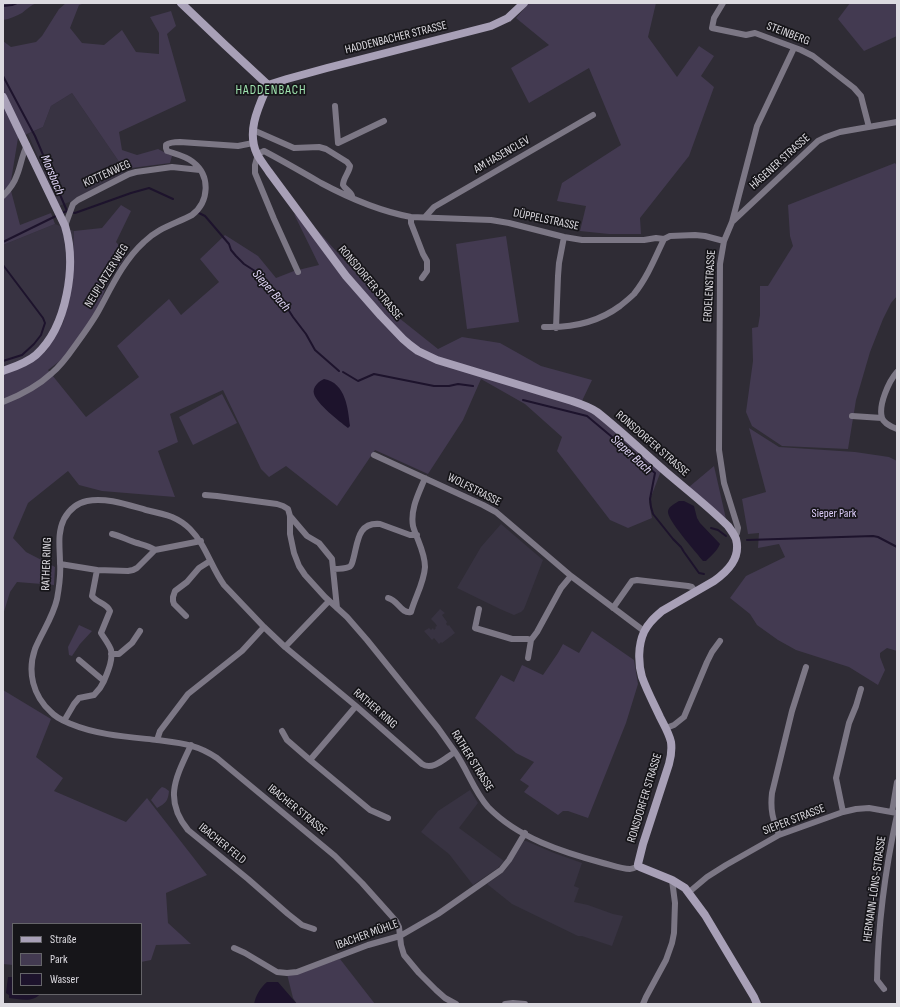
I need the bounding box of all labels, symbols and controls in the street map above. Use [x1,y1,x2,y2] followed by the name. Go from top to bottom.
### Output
[344,18,448,58] street label: HADDENBACHER STRASSE
[764,19,812,49] street label: STEINBERG
[235,83,307,99] district label: HADDENBACH
[747,131,813,193] street label: HÄGENER STRASSE
[471,133,533,177] street label: AM HASENCLEV
[37,153,67,197] water label: Morsbach
[81,157,133,191] street label: KOTTENWEG
[512,206,580,234] street label: DÜPPELSTRASSE
[82,242,132,310] street label: NEUPLATZER WEG
[335,243,405,323] street label: RONSDORFER STRASSE
[701,249,719,323] street label: ERDELENSTRASSE
[249,267,293,315] water label: Sieper Bach
[612,408,692,480] street label: RONSDORFER STRASSE
[607,432,655,478] water label: Sieper Bach
[445,470,503,510] street label: WOLFSTRASSE
[812,507,856,521] park label: Sieper Park
[39,537,55,591] street label: RATHER RING
[350,686,400,732] street label: RATHER RING
[448,728,496,794] street label: RATHER STRASSE
[625,752,665,844] street label: RONSDORFER STRASSE
[264,782,330,838] street label: IBACHER STRASSE
[761,802,827,838] street label: SIEPER STRASSE
[195,820,249,868] street label: IBACHER FELD
[860,835,890,943] street label: HERMANN-LÖNS-STRASSE
[334,917,400,953] street label: IBACHER MÜHLE
[12,923,142,995] legend
[50,932,77,947] text: Straße
[50,952,68,967] text: Park
[50,972,79,987] text: Wasser

